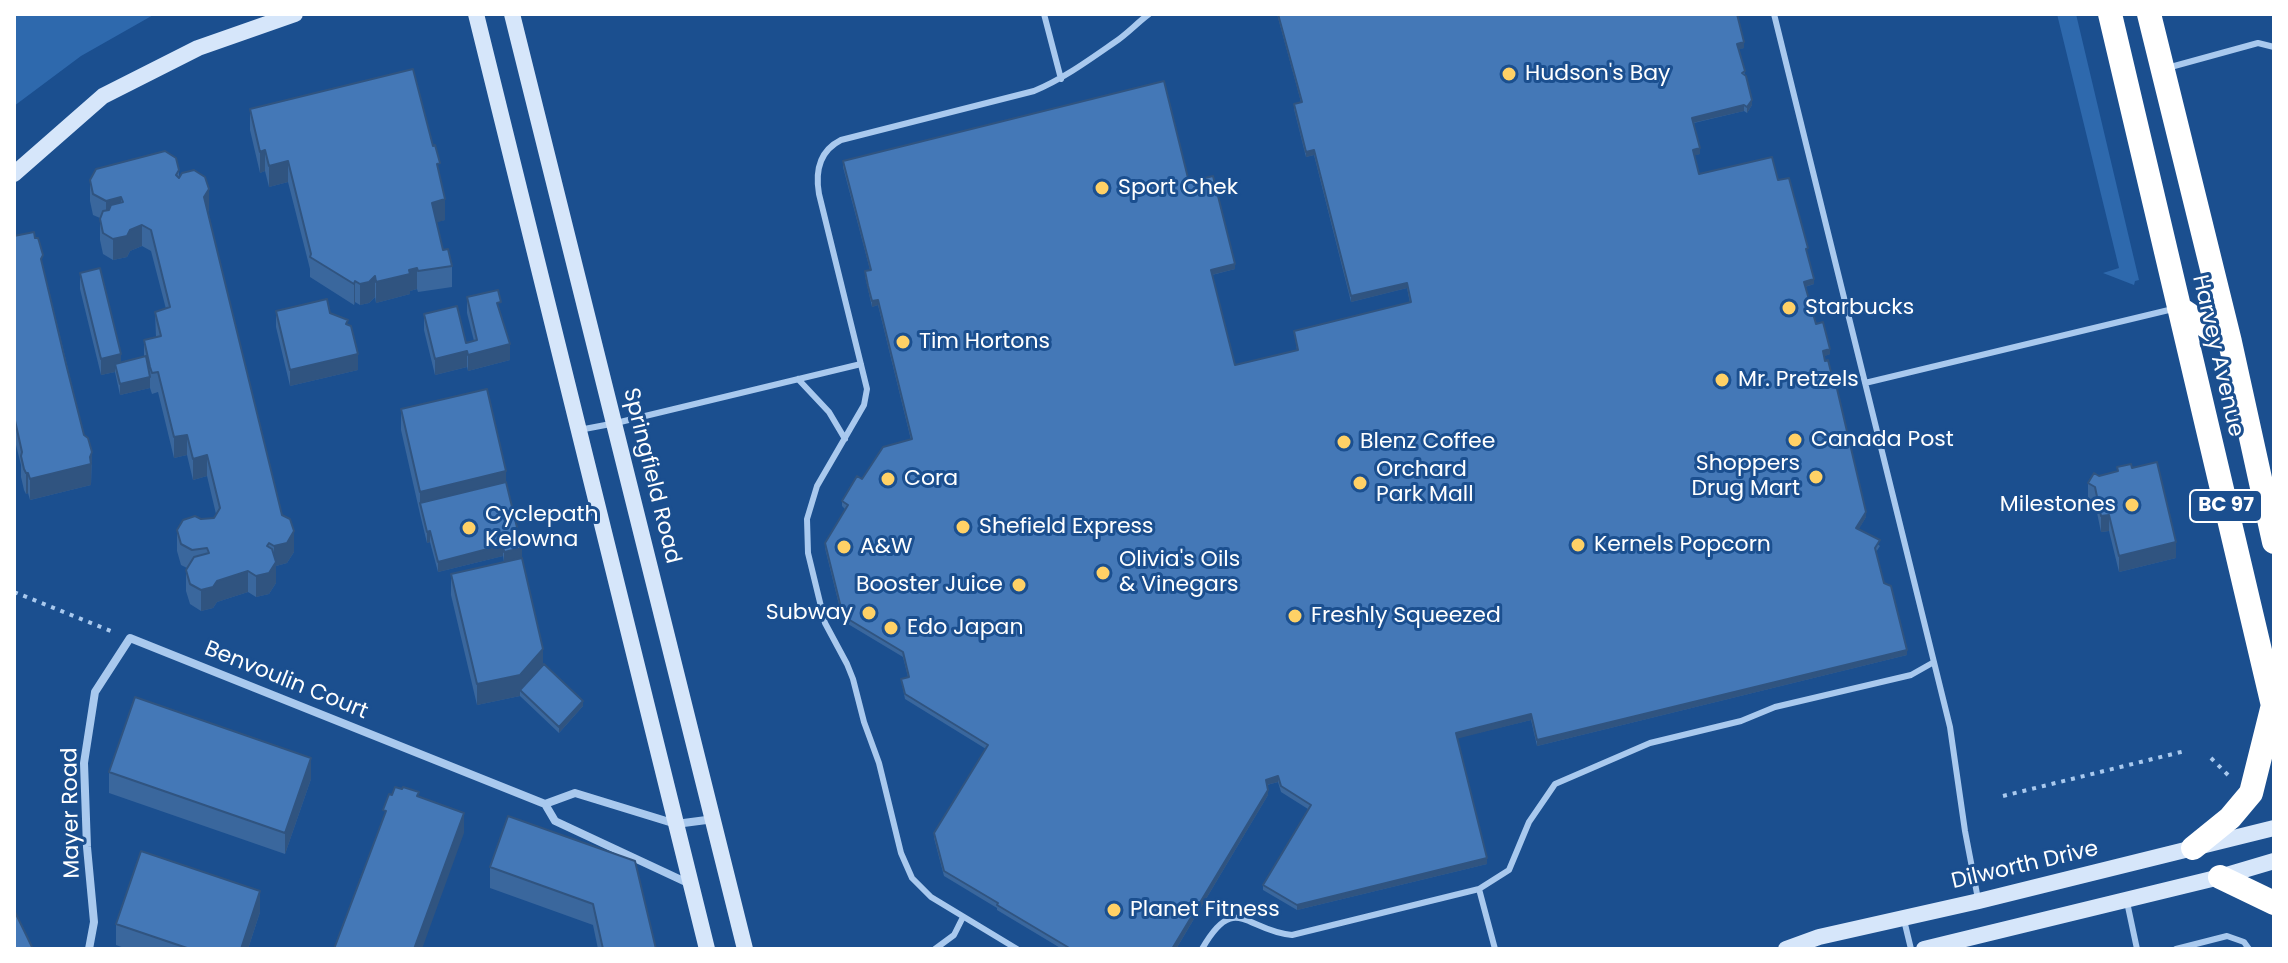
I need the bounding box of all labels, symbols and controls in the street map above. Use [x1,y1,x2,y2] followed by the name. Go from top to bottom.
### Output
[1525,61,1670,87] place label: Hudson's Bay
[1500,65,1518,83] marker: Hudson's Bay
[1118,175,1238,201] place label: Sport Chek
[1093,179,1111,197] marker: Sport Chek
[2186,273,2248,439] street label: Harvey Avenue
[1805,295,1914,321] place label: Starbucks
[1780,299,1798,317] marker: Starbucks
[919,329,1050,355] place label: Tim Hortons
[894,333,912,351] marker: Tim Hortons
[1738,367,1859,393] place label: Mr. Pretzels
[1713,371,1731,389] marker: Mr. Pretzels
[616,385,686,567] street label: Springfield Road
[1811,427,1954,453] place label: Canada Post
[1360,429,1495,455] place label: Blenz Coffee
[1786,431,1804,449] marker: Canada Post
[1335,433,1353,451] marker: Blenz Coffee
[1691,451,1800,502] place label: Shoppers Drug Mart
[1376,457,1474,508] place label: Orchard Park Mall
[904,466,958,492] place label: Cora
[1807,468,1825,486] marker: Shoppers Drug Mart
[879,470,897,488] marker: Cora
[1351,474,1369,492] marker: Orchard Park Mall
[2190,490,2262,522] road number: BC 97
[2000,492,2116,518] place label: Milestones
[2123,496,2141,514] marker: Milestones
[485,502,599,554] place label: Cyclepath Kelowna
[979,514,1154,540] place label: Shefield Express
[954,518,972,536] marker: Shefield Express
[460,519,478,537] marker: Cyclepath Kelowna
[1594,532,1771,558] place label: Kernels Popcorn
[860,534,913,560] place label: A&W
[1569,536,1587,554] marker: Kernels Popcorn
[835,538,853,556] marker: A&W
[1119,547,1240,598] place label: Olivia's Oils & Vinegars
[1094,564,1112,582] marker: Olivia's Oils & Vinegars
[856,572,1003,598] place label: Booster Juice
[1010,576,1028,594] marker: Booster Juice
[766,600,853,626] place label: Subway
[1311,603,1501,629] place label: Freshly Squeezed
[860,604,878,622] marker: Subway
[1286,607,1304,625] marker: Freshly Squeezed
[907,615,1023,641] place label: Edo Japan
[882,619,900,637] marker: Edo Japan
[200,636,372,726] street label: Benvoulin Court
[58,747,86,879] street label: Mayer Road
[1949,836,2101,896] street label: Dilworth Drive
[1130,897,1280,923] place label: Planet Fitness
[1105,901,1123,919] marker: Planet Fitness

